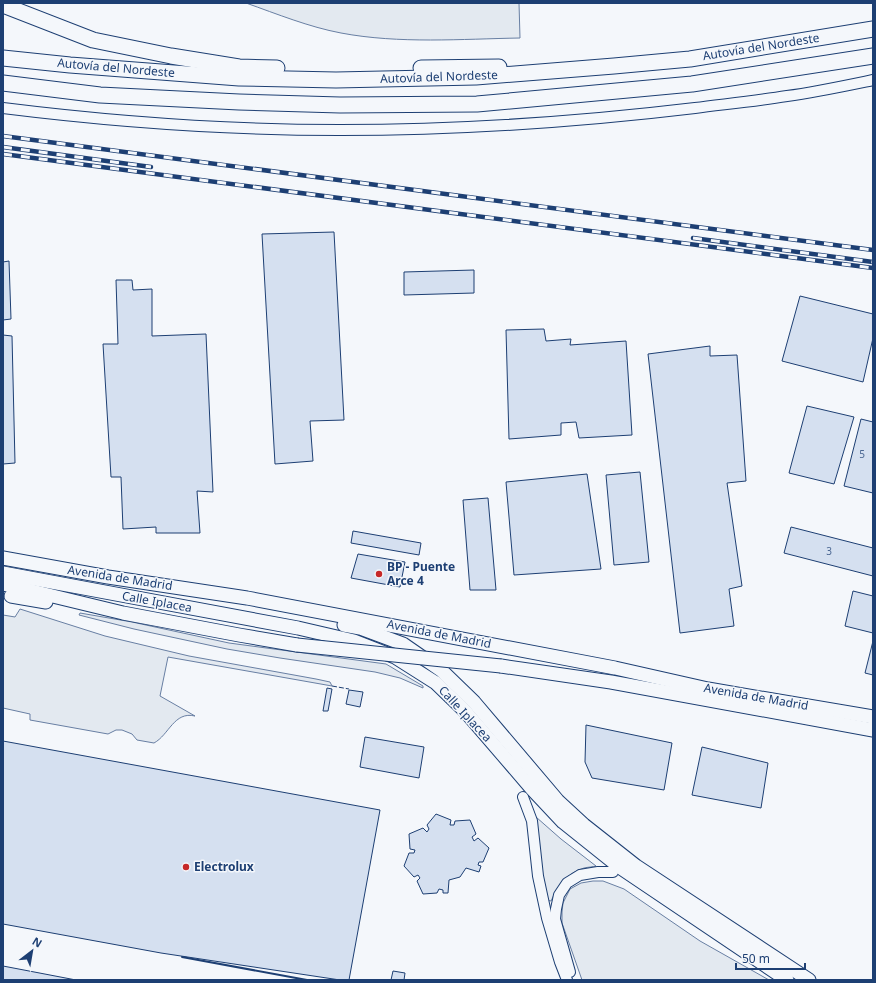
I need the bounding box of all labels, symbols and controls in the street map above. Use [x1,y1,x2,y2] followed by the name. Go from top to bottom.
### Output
[701,29,821,64] street label: Autovía del Nordeste
[57,54,176,81] street label: Autovía del Nordeste
[380,66,498,87] street label: Autovía del Nordeste
[859,447,865,461] house number: 5
[826,544,832,558] house number: 3
[387,558,455,589] place label: BP - Puente Arce 4
[66,561,174,594] street label: Avenida de Madrid
[374,569,384,579] marker: BP - Puente Arce 4
[121,587,193,616] street label: Calle Iplacea
[385,615,493,652] street label: Avenida de Madrid
[702,679,810,714] street label: Avenida de Madrid
[435,682,496,745] street label: Calle Iplacea
[194,858,254,875] place label: Electrolux
[181,862,191,872] marker: Electrolux
[12,931,52,971] north arrow
[30,933,45,951] text: N
[736,945,805,971] scale bar
[742,950,770,967] text: 50 m

